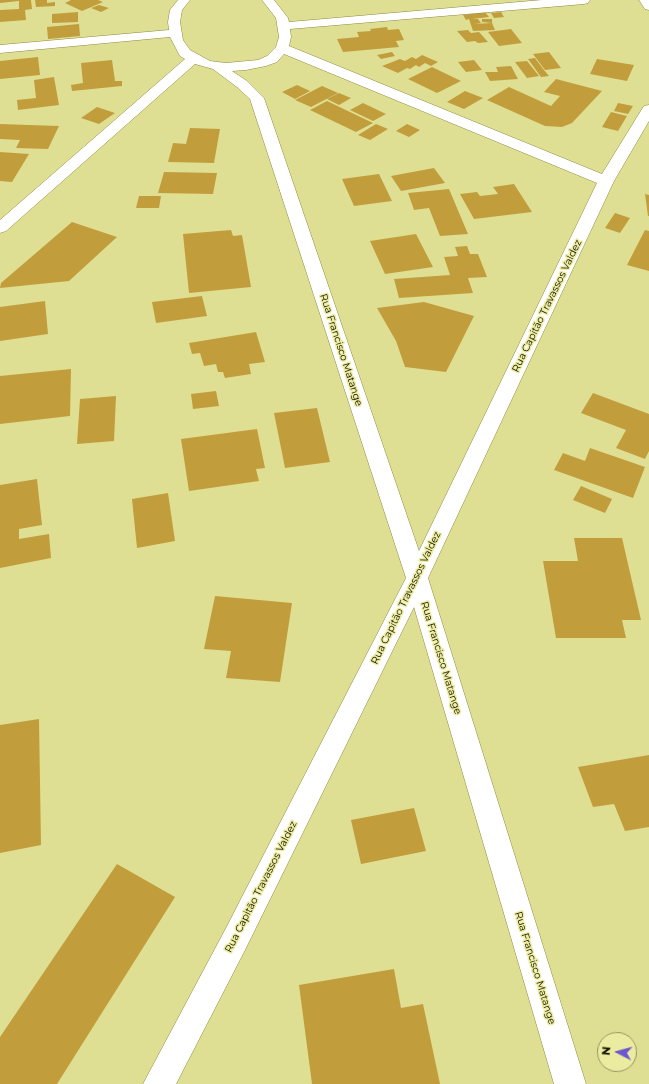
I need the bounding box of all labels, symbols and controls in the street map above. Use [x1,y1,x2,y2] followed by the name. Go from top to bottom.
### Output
[510,238,584,374] street label: Rua Capitão Travassos Valdez
[317,292,365,408] street label: Rua Francisco Matange
[369,530,443,666] street label: Rua Capitão Travassos Valdez
[418,600,464,716] street label: Rua Francisco Matange
[223,819,299,955] street label: Rua Capitão Travassos Valdez
[512,910,558,1026] street label: Rua Francisco Matange
[597,1032,637,1072] north arrow
[599,1046,613,1056] text: N

